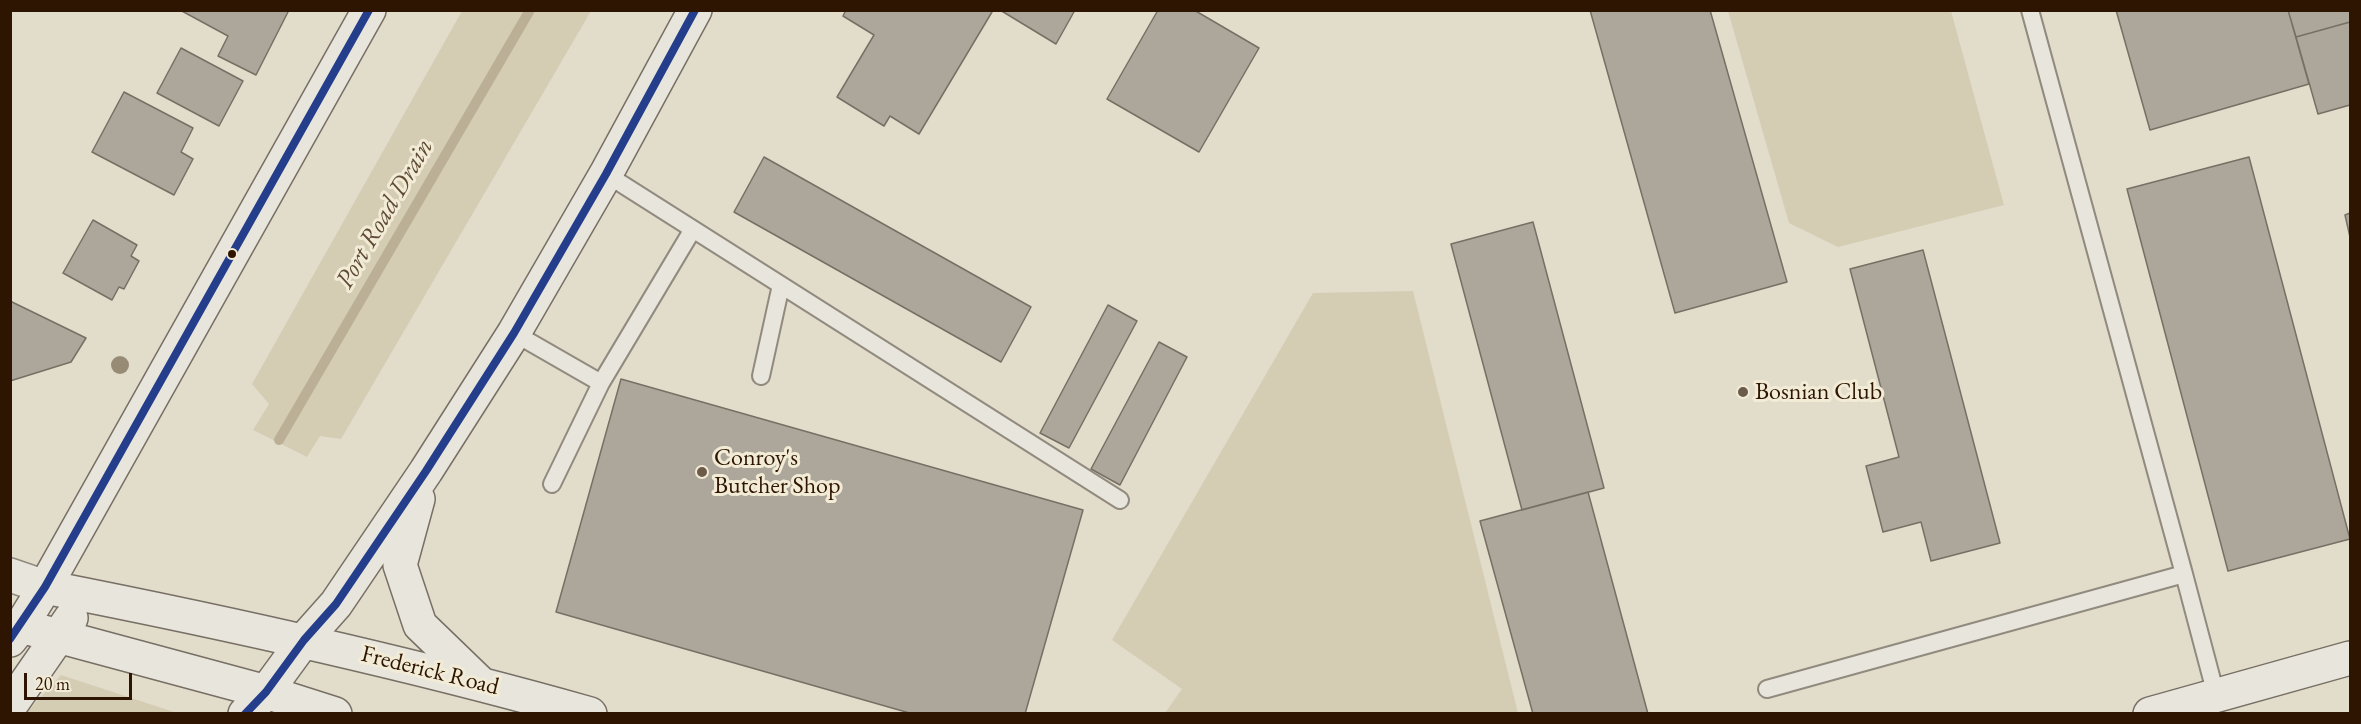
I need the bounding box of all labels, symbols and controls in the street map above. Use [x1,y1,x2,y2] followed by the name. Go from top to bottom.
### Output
[330,133,440,295] water label: Port Road Drain
[226,248,238,260] unlabelled marker
[1755,378,1882,406] place label: Bosnian Club
[1736,385,1750,399] marker: Bosnian Club
[714,444,840,500] place label: Conroy's Butcher Shop
[695,465,709,479] marker: Conroy's Butcher Shop
[358,640,502,702] street label: Frederick Road
[27,661,135,699] scale bar
[35,672,70,695] text: 20 m

